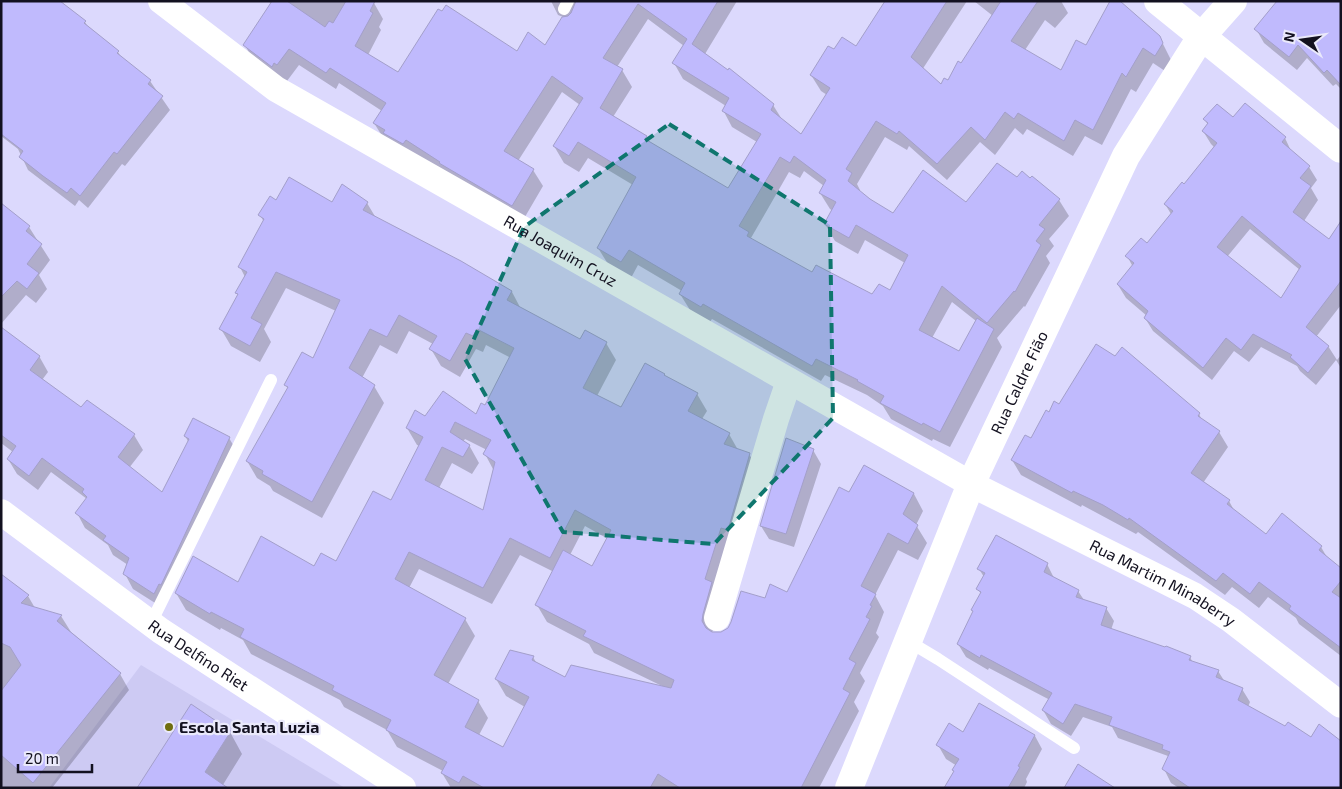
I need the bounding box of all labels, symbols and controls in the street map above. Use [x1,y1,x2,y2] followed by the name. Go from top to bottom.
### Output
[1277,15,1327,65] north arrow
[1279,30,1298,44] text: N
[501,211,621,290] street label: Rua Joaquim Cruz
[986,327,1051,437] street label: Rua Caldre Fião
[1087,535,1240,630] street label: Rua Martim Minaberry
[145,615,252,694] street label: Rua Delfino Riet
[179,717,319,736] place label: Escola Santa Luzia
[163,721,175,733] marker: Escola Santa Luzia
[18,742,91,774] scale bar
[25,749,59,767] text: 20 m

